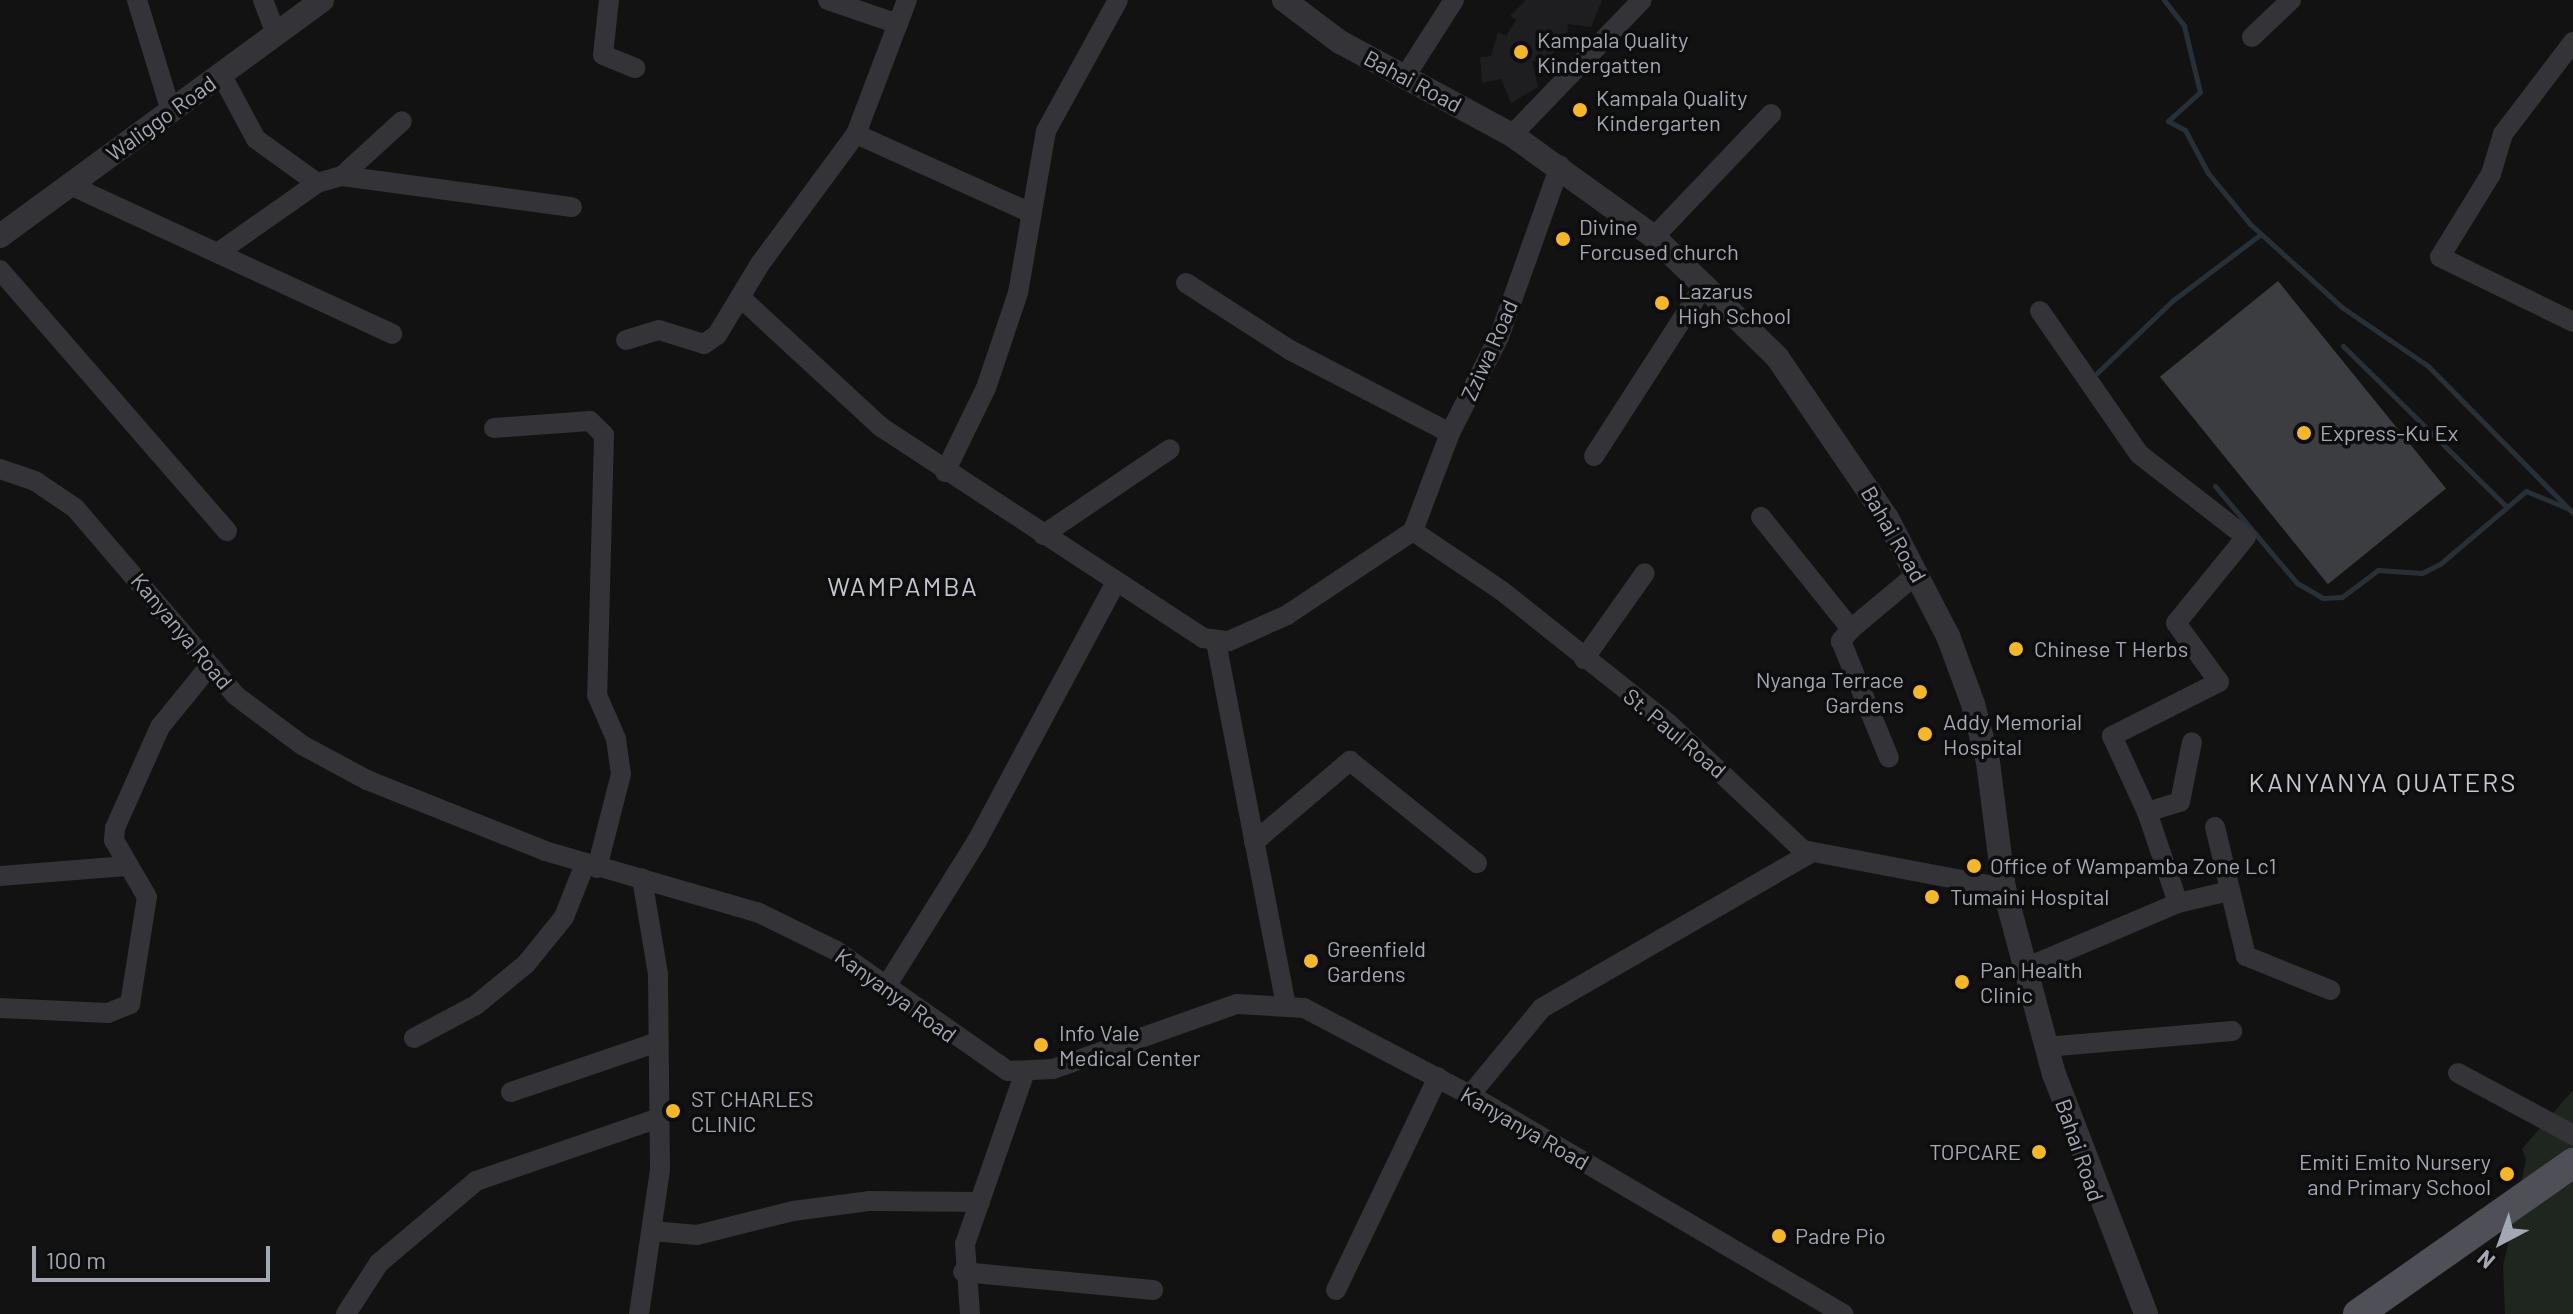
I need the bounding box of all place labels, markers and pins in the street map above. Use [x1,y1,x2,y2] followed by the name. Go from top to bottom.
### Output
[1537,26,1688,78] place label: Kampala Quality Kindergatten
[1512,43,1530,61] marker: Kampala Quality Kindergatten
[1596,84,1747,136] place label: Kampala Quality Kindergarten
[1571,101,1589,119] marker: Kampala Quality Kindergarten
[1579,213,1739,264] place label: Divine Forcused church
[1554,230,1572,248] marker: Divine Forcused church
[1678,277,1791,328] place label: Lazarus High School
[1653,294,1671,312] marker: Lazarus High School
[2320,420,2458,446] place label: Express-Ku Ex
[2295,424,2313,442] marker: Express-Ku Ex
[2034,636,2188,662] place label: Chinese T Herbs
[2005,638,2027,660] marker: Chinese T Herbs
[1756,666,1904,718] place label: Nyanga Terrace Gardens
[1911,683,1929,701] marker: Nyanga Terrace Gardens
[1943,708,2082,760] place label: Addy Memorial Hospital
[1914,723,1936,745] marker: Addy Memorial Hospital
[1990,853,2276,879] place label: Office of Wampamba Zone Lc1
[1965,857,1983,875] marker: Office of Wampamba Zone Lc1
[1950,884,2109,910] place label: Tumaini Hospital
[1921,886,1943,908] marker: Tumaini Hospital
[1327,935,1426,986] place label: Greenfield Gardens
[1302,952,1320,970] marker: Greenfield Gardens
[1980,956,2083,1008] place label: Pan Health Clinic
[1951,971,1973,993] marker: Pan Health Clinic
[1059,1019,1201,1070] place label: Info Vale Medical Center
[1030,1034,1052,1056] marker: Info Vale Medical Center
[691,1085,814,1136] place label: ST CHARLES CLINIC
[662,1100,684,1122] marker: ST CHARLES CLINIC
[1929,1139,2021,1165] place label: TOPCARE
[2028,1141,2050,1163] marker: TOPCARE
[2299,1148,2491,1200] place label: Emiti Emito Nursery and Primary School
[2498,1165,2516,1183] marker: Emiti Emito Nursery and Primary School
[1795,1223,1886,1249] place label: Padre Pio
[1770,1227,1788,1245] marker: Padre Pio

